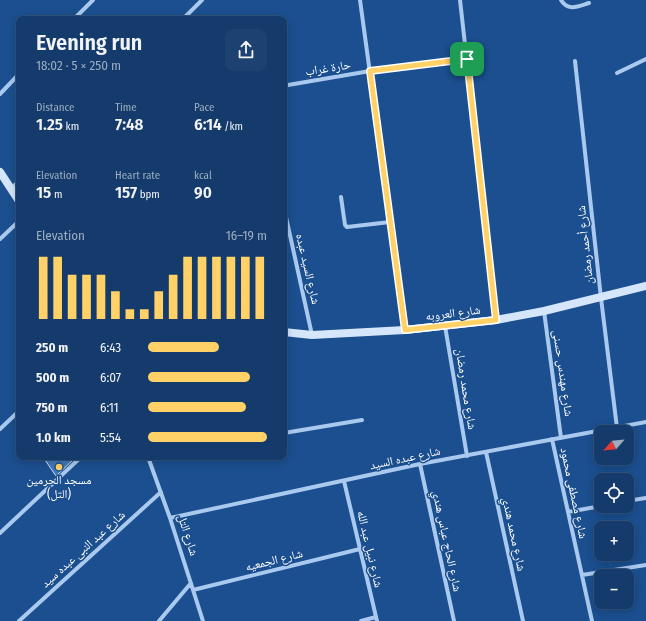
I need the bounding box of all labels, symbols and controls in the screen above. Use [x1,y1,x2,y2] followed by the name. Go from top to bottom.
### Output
[36,29,142,56] text: Evening run
[225,29,267,71] button: share
[450,42,484,76] pin
[456,48,478,70] icon: arrive
[304,57,352,79] street label: حارة غراب
[36,58,121,73] text: 18:02 · 5 × 250 m
[36,101,75,114] text: Distance
[115,101,137,114] text: Time
[194,101,215,114] text: Pace
[36,114,63,135] text: 1.25
[115,114,143,135] text: 7:48
[194,114,222,135] text: 6:14
[63,120,79,133] text: km
[222,120,243,133] text: /km
[36,169,77,182] text: Elevation
[115,169,160,182] text: Heart rate
[194,169,212,182] text: kcal
[36,182,51,203] text: 15
[115,182,137,203] text: 157
[194,182,212,203] text: 90
[51,188,62,201] text: m
[137,188,160,201] text: bpm
[574,205,597,285] street label: شارع أحمد رمضان
[36,228,85,243] text: Elevation
[226,228,267,243] text: 16–19 m
[292,232,323,306] street label: شارع السيد عبده
[425,303,481,324] street label: شارع العروبه
[549,329,576,417] street label: شارع مهندس حسنى
[36,340,68,355] text: 250 m
[100,340,121,355] text: 6:43
[452,347,479,431] street label: شارع محمد رمضان
[36,370,69,385] text: 500 m
[100,370,121,385] text: 6:07
[36,400,68,415] text: 750 m
[100,400,119,415] text: 6:11
[594,425,634,465] north arrow
[594,425,634,609] map controls
[36,430,71,445] text: 1.0 km
[100,430,121,445] text: 5:54
[368,444,442,473] street label: شارع عبده السيد
[557,446,591,540] street label: شارع مصطفى محمود
[54,462,64,472] marker: مسجد الحرمين (التل)
[27,473,91,501] place label: مسجد الحرمين (التل)
[594,473,634,513] button: locate
[426,489,465,593] street label: شارع الحاج عباس هندي
[496,496,529,573] street label: شارع محمد هندي
[38,508,129,591] street label: شارع عبد النبى عبده سيد
[353,509,386,589] street label: شارع نبيل عبد الله
[174,513,201,558] street label: شارع التل
[594,521,634,561] button: +
[244,546,305,575] street label: شارع الجمعيه
[594,569,634,609] button: −

